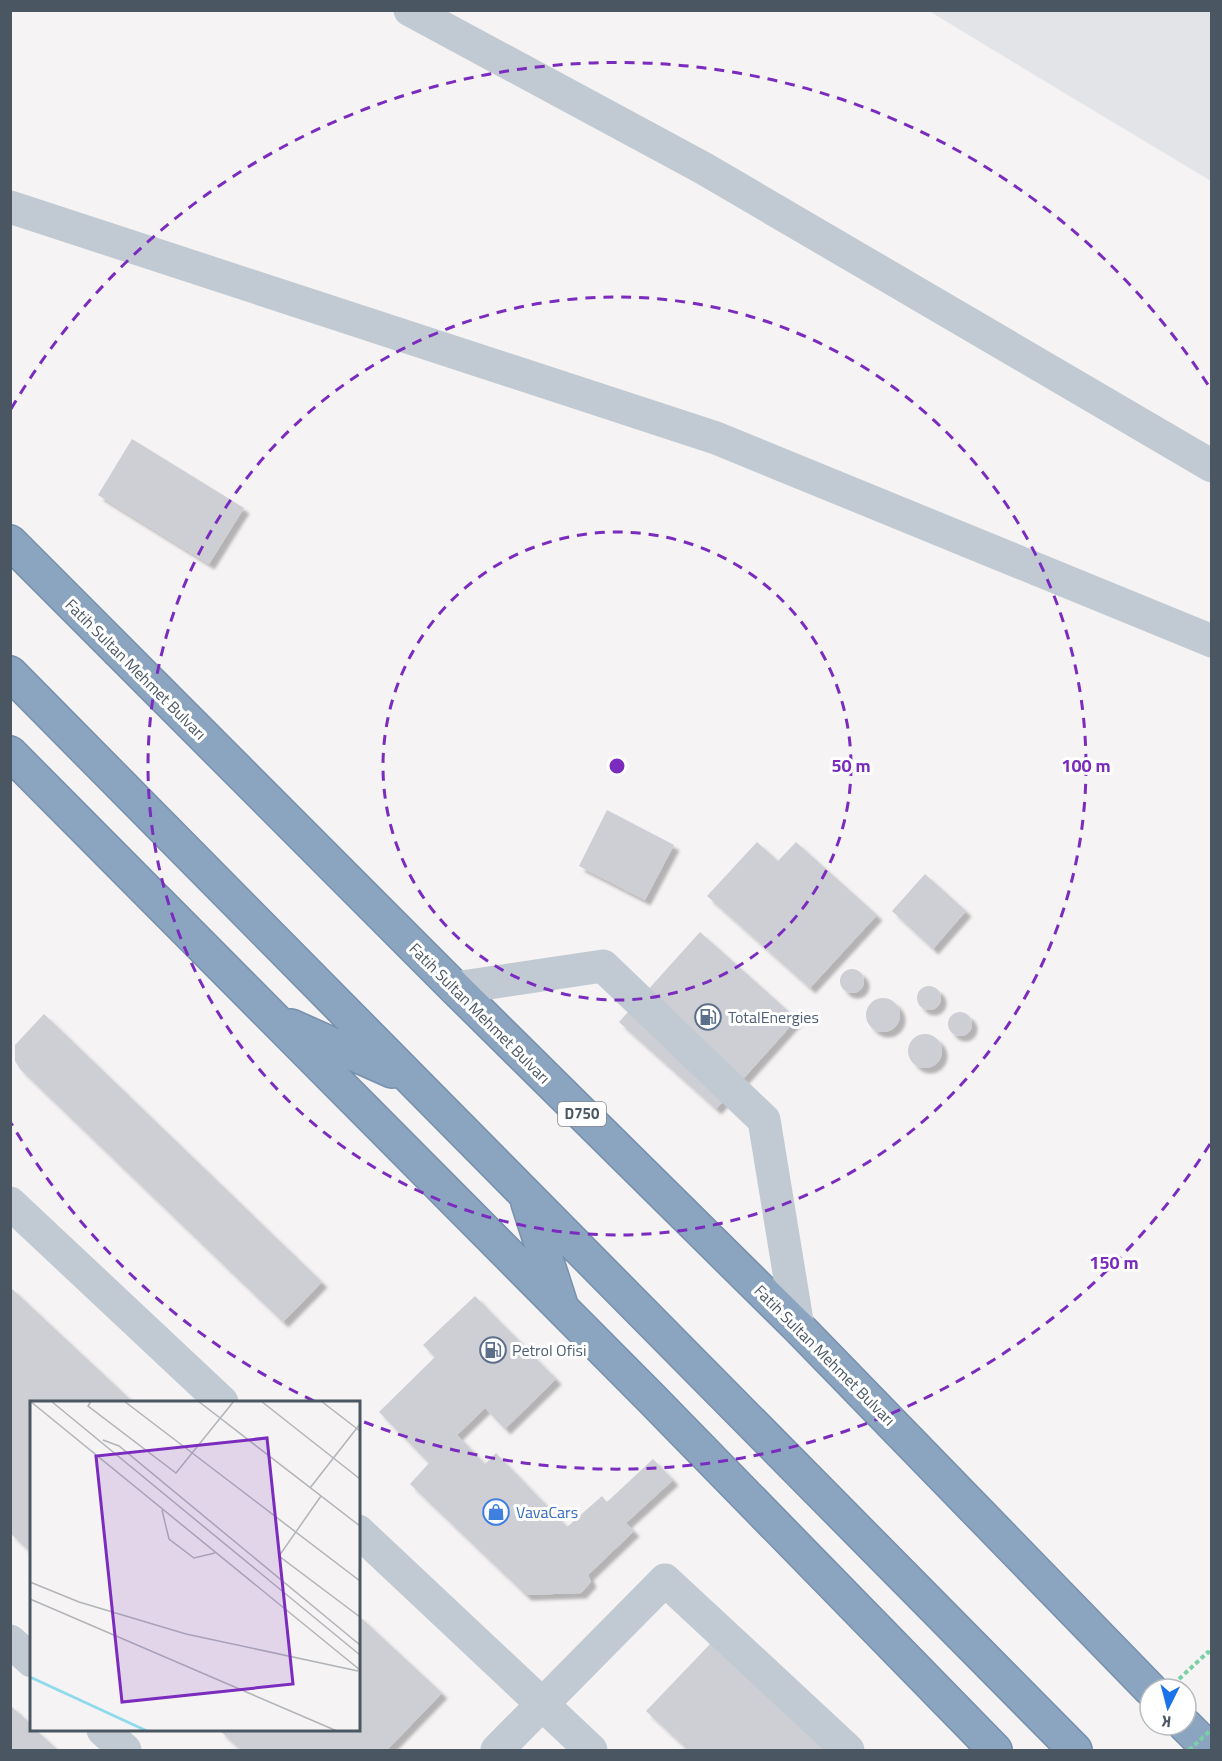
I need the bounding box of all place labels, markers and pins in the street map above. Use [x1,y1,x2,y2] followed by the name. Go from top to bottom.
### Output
[607,756,627,776] centre of rings
[693,1002,723,1032] fuel station icon: TotalEnergies
[728,1005,819,1029] place label: TotalEnergies
[478,1335,508,1365] fuel station icon: Petrol Ofisi
[512,1338,586,1362] place label: Petrol Ofisi
[481,1497,511,1527] shop icon: VavaCars
[516,1500,578,1524] place label: VavaCars

